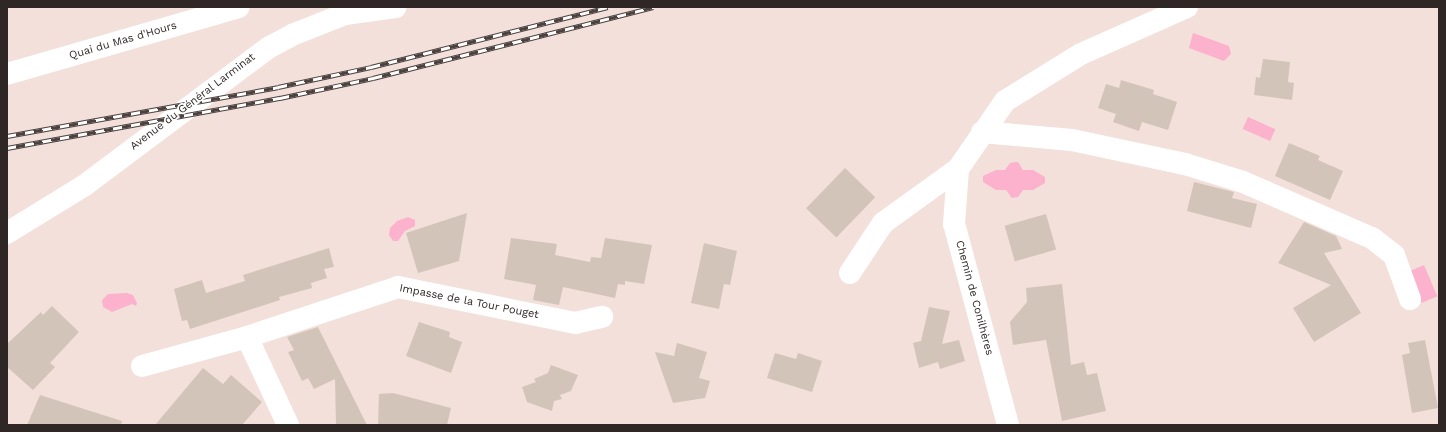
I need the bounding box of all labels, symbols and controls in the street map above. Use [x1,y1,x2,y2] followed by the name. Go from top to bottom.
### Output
[68,19,178,63] street label: Quai du Mas d'Hours
[128,51,258,153] street label: Avenue du Général Larminat
[952,239,996,357] street label: Chemin de Conilhères
[398,282,540,322] street label: Impasse de la Tour Pouget

